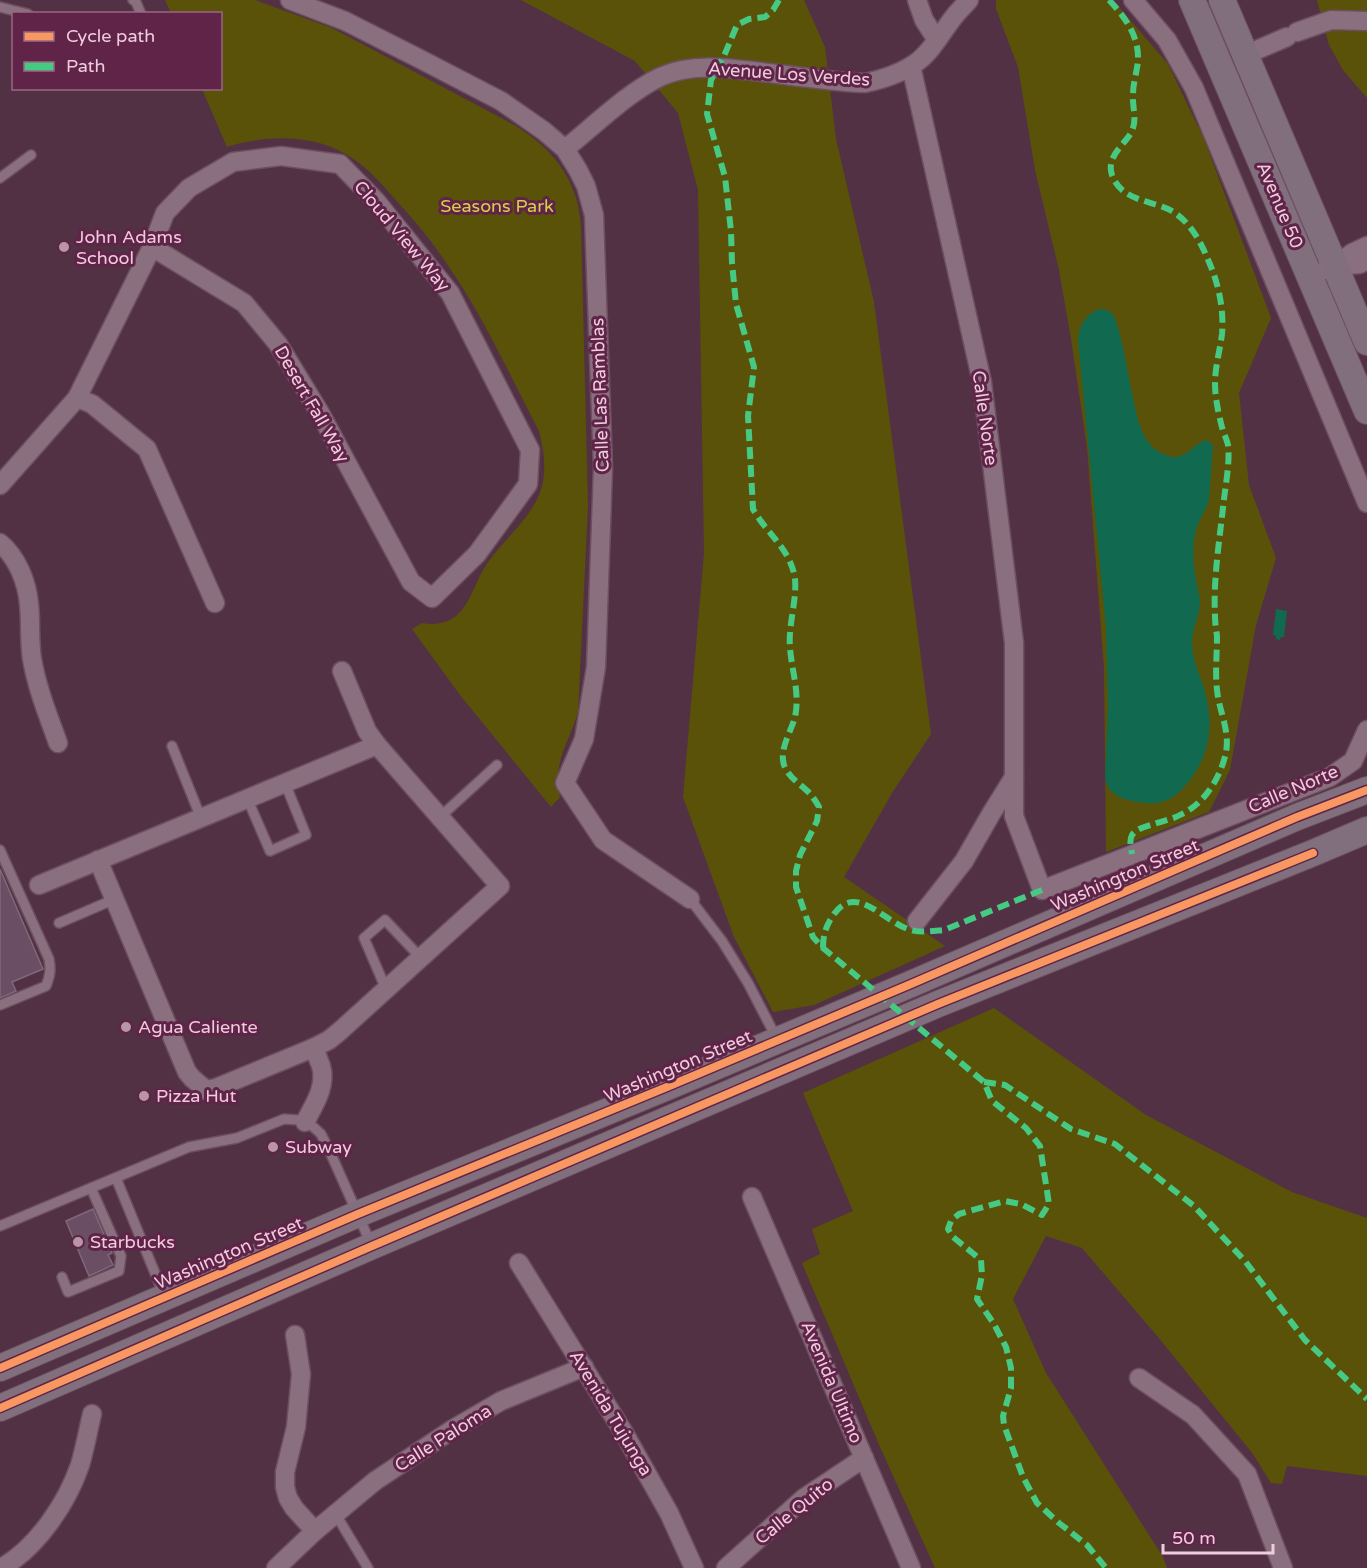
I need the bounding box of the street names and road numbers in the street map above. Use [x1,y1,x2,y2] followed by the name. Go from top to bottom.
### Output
[707,57,871,91] street label: Avenue Los Verdes
[1252,158,1308,252] street label: Avenue 50
[349,176,455,296] street label: Cloud View Way
[586,317,614,473] street label: Calle Las Ramblas
[270,342,354,467] street label: Desert Fall Way
[967,369,1003,467] street label: Calle Norte
[1245,760,1341,818] street label: Calle Norte
[1048,834,1202,916] street label: Washington Street
[601,1025,755,1107] street label: Washington Street
[152,1212,306,1294] street label: Washington Street
[796,1318,868,1447] street label: Avenida Ultimo
[565,1346,657,1480] street label: Avenida Tujunga
[390,1399,496,1477] street label: Calle Paloma
[751,1473,838,1549] street label: Calle Quito

